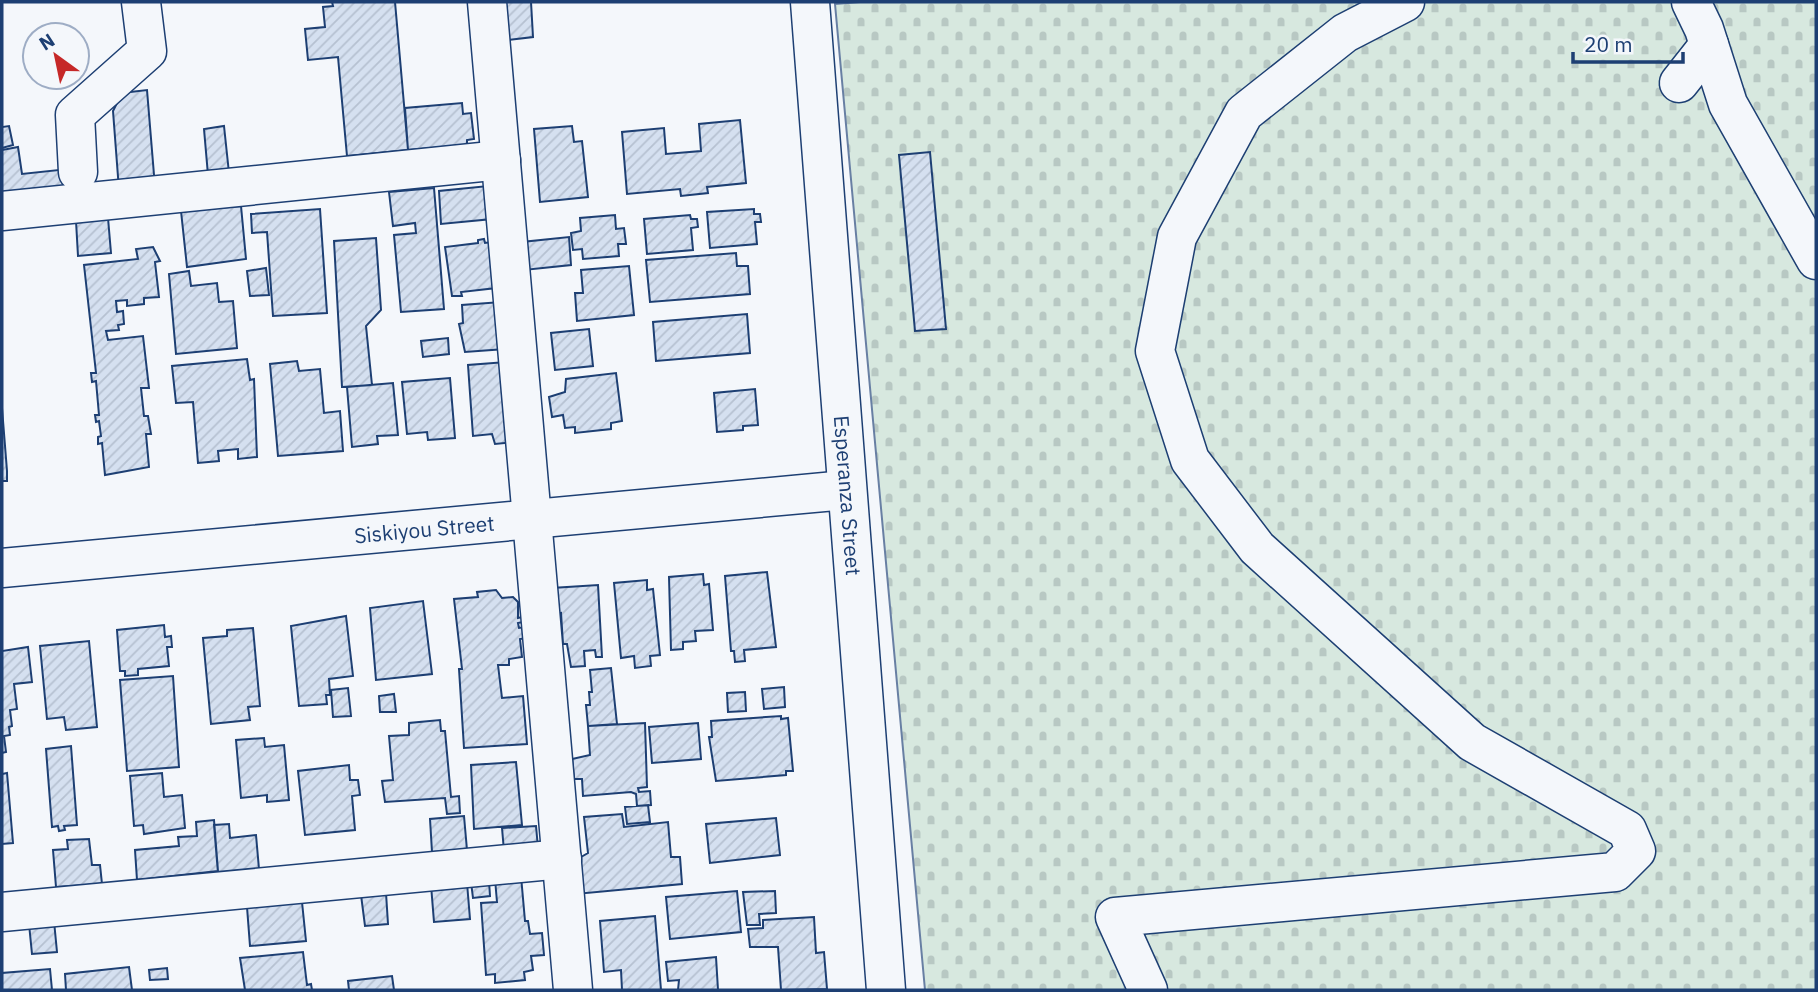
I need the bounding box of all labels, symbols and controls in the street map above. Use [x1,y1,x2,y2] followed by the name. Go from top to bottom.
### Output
[21,21,91,91] north arrow
[1573,21,1683,65] scale bar
[34,28,59,56] text: N
[1584,30,1633,58] text: 20 m
[828,414,868,577] street label: Esperanza Street
[353,509,496,549] street label: Siskiyou Street

